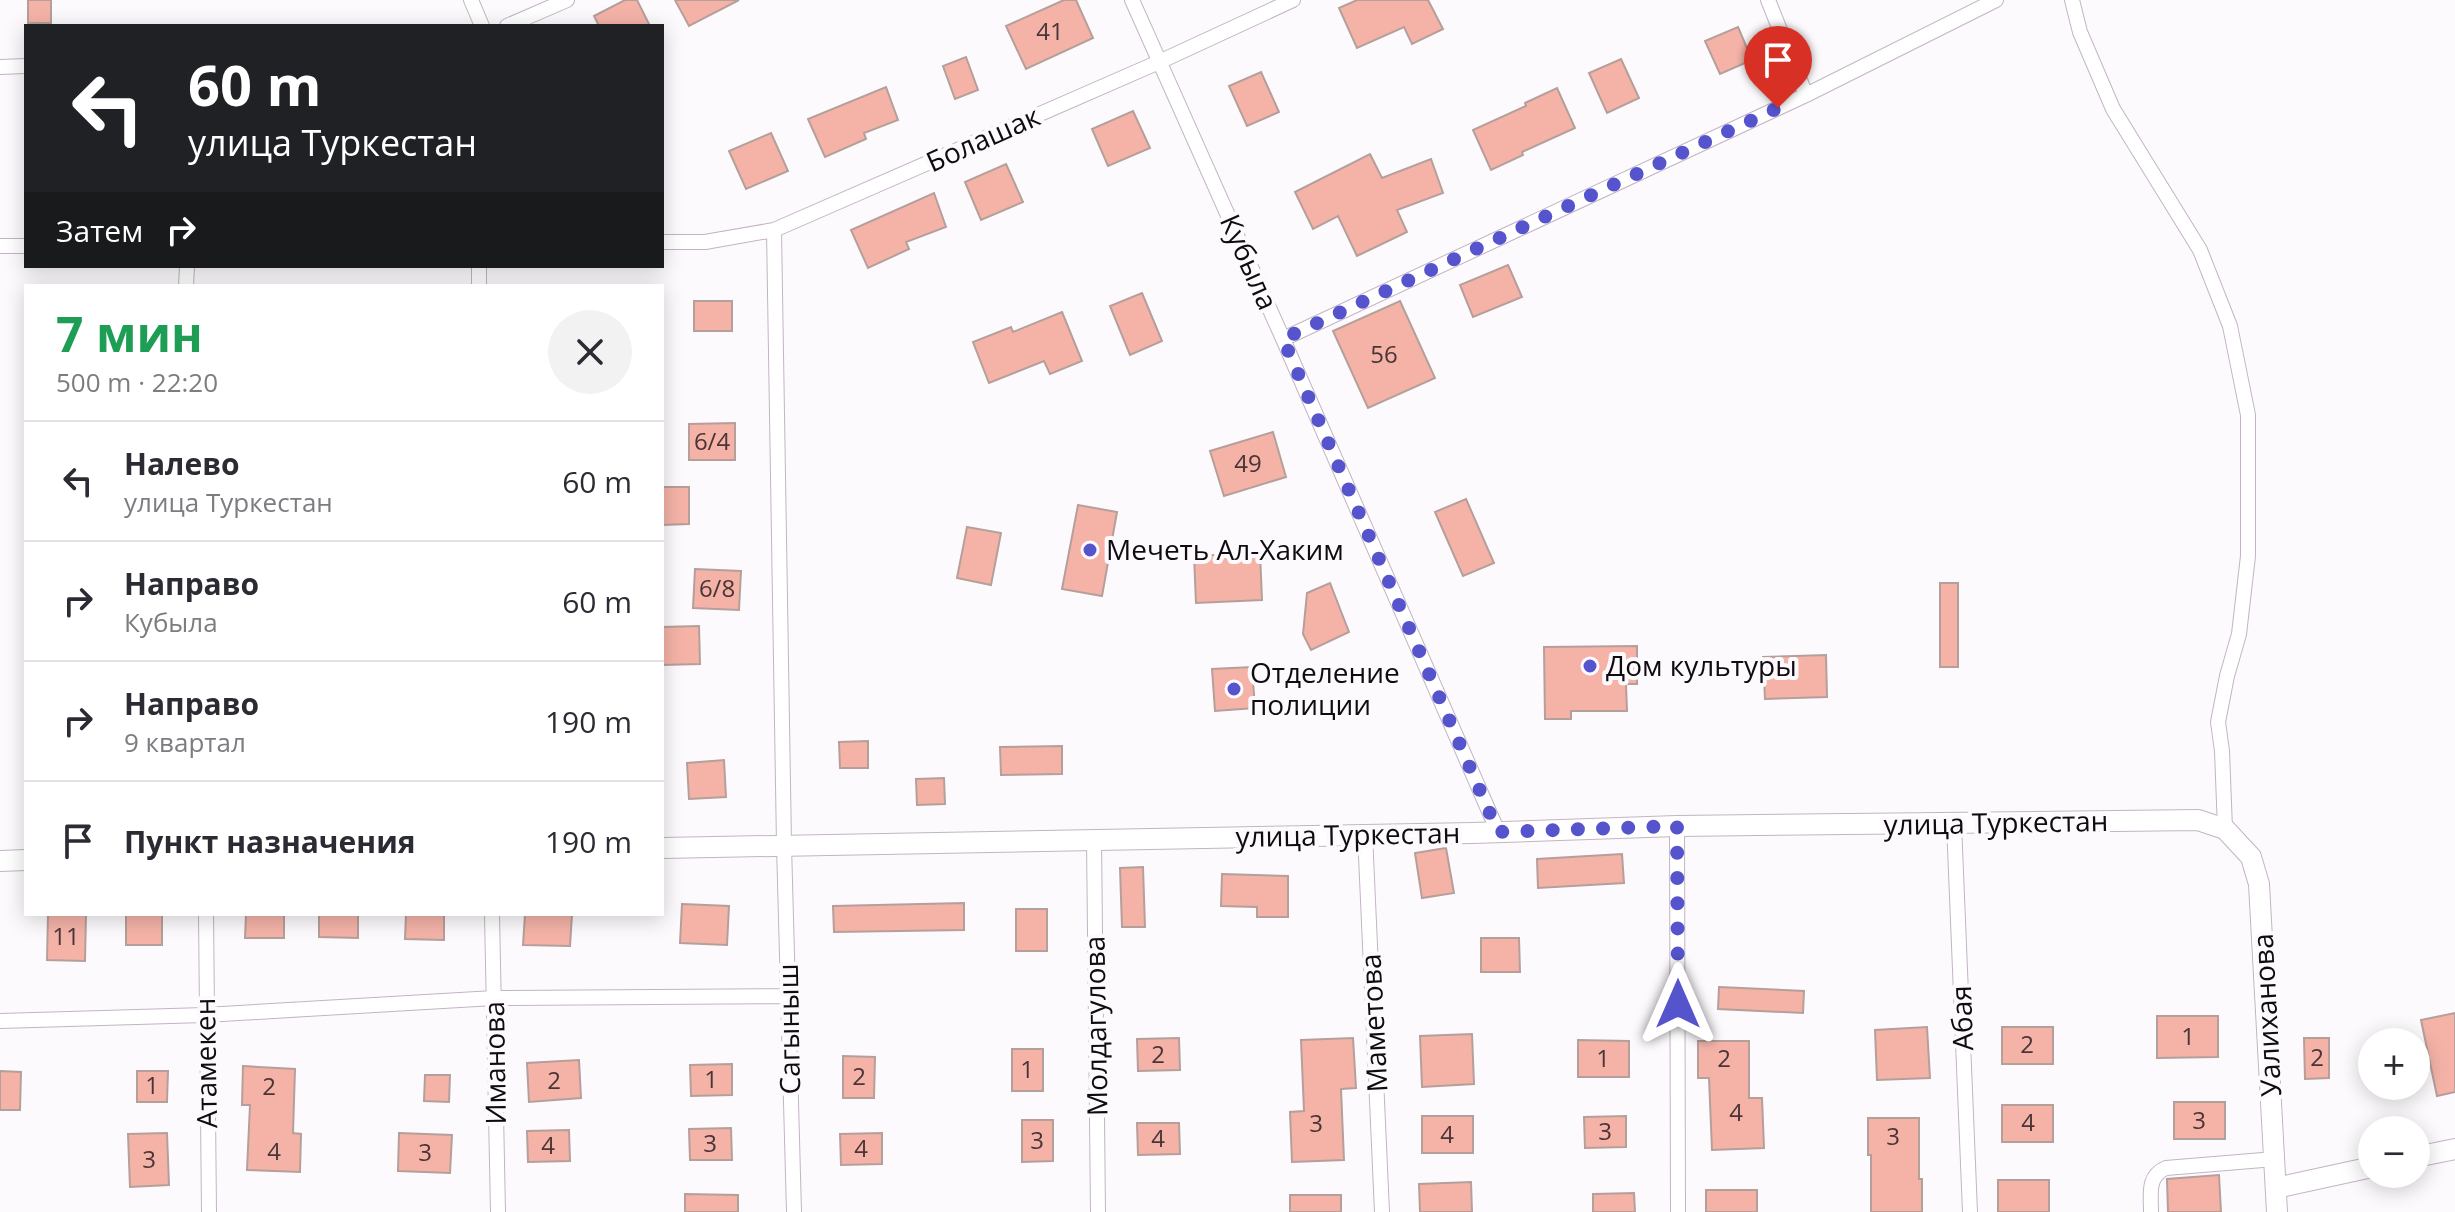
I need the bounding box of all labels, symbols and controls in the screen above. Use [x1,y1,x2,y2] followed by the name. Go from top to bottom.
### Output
[1036,14,1064,47] house number: 41
[1744,26,1812,108] pin
[1756,38,1800,82] icon: arrive
[188,46,322,122] text: 60 m
[56,56,160,160] icon: left
[920,96,1046,180] street label: Болашак
[188,118,477,167] text: улица Туркестан
[159,208,203,252] icon: right
[1212,208,1288,315] street label: Кубыла
[56,210,143,251] text: Затем
[56,301,203,366] text: 7 мин
[548,310,632,394] button: close
[1370,337,1398,370] house number: 56
[56,364,218,400] text: 500 m · 22:20
[694,424,730,457] house number: 6/4
[124,443,240,484] text: Налево
[1234,446,1262,479] house number: 49
[56,459,100,503] icon: left
[562,461,632,502] text: 60 m
[124,484,333,520] text: улица Туркестан
[1106,530,1344,568] place label: Мечеть Ал-Хаким
[1081,541,1099,559] marker: Мечеть Ал-Хаким
[124,563,259,604] text: Направо
[699,571,735,604] house number: 6/8
[56,579,100,623] icon: right
[562,581,632,622] text: 60 m
[124,604,218,640] text: Кубыла
[1606,646,1797,684] place label: Дом культуры
[1250,653,1400,723] place label: Отделение полиции
[1581,657,1599,675] marker: Дом культуры
[1225,680,1243,698] marker: Отделение полиции
[124,683,259,724] text: Направо
[56,699,100,743] icon: right
[545,701,632,742] text: 190 m
[124,724,246,760] text: 9 квартал
[1883,801,2109,843] street label: улица Туркестан
[1235,813,1461,855] street label: улица Туркестан
[56,819,100,863] icon: arrive
[124,821,416,862] text: Пункт назначения
[545,821,632,862] text: 190 m
[52,919,80,952] house number: 11
[2243,933,2289,1097] street label: Уалиханова
[1074,936,1116,1116] street label: Молдагулова
[1350,953,1396,1093] street label: Маметова
[1636,962,1720,1046] position arrow
[768,963,808,1095] street label: Сагыныш
[1941,985,1981,1051] street label: Абая
[185,997,225,1129] street label: Атамекен
[474,1001,514,1125] street label: Иманова
[2181,1019,2195,1052] house number: 1
[2020,1027,2034,1060] house number: 2
[2358,1028,2430,1188] map controls
[2358,1028,2430,1100] button: +
[1151,1037,1165,1070] house number: 2
[2310,1040,2324,1073] house number: 2
[1596,1041,1610,1074] house number: 1
[1717,1041,1731,1074] house number: 2
[1020,1052,1034,1085] house number: 1
[852,1059,866,1092] house number: 2
[704,1062,718,1095] house number: 1
[547,1063,561,1096] house number: 2
[145,1068,159,1101] house number: 1
[262,1069,276,1102] house number: 2
[1729,1095,1743,1128] house number: 4
[2192,1103,2206,1136] house number: 3
[2021,1105,2035,1138] house number: 4
[1309,1106,1323,1139] house number: 3
[1598,1114,1612,1147] house number: 3
[2358,1116,2430,1188] button: −
[1440,1117,1454,1150] house number: 4
[1886,1119,1900,1152] house number: 3
[1151,1121,1165,1154] house number: 4
[1030,1123,1044,1156] house number: 3
[703,1126,717,1159] house number: 3
[541,1128,555,1161] house number: 4
[854,1131,868,1164] house number: 4
[267,1134,281,1167] house number: 4
[418,1135,432,1168] house number: 3
[142,1142,156,1175] house number: 3

